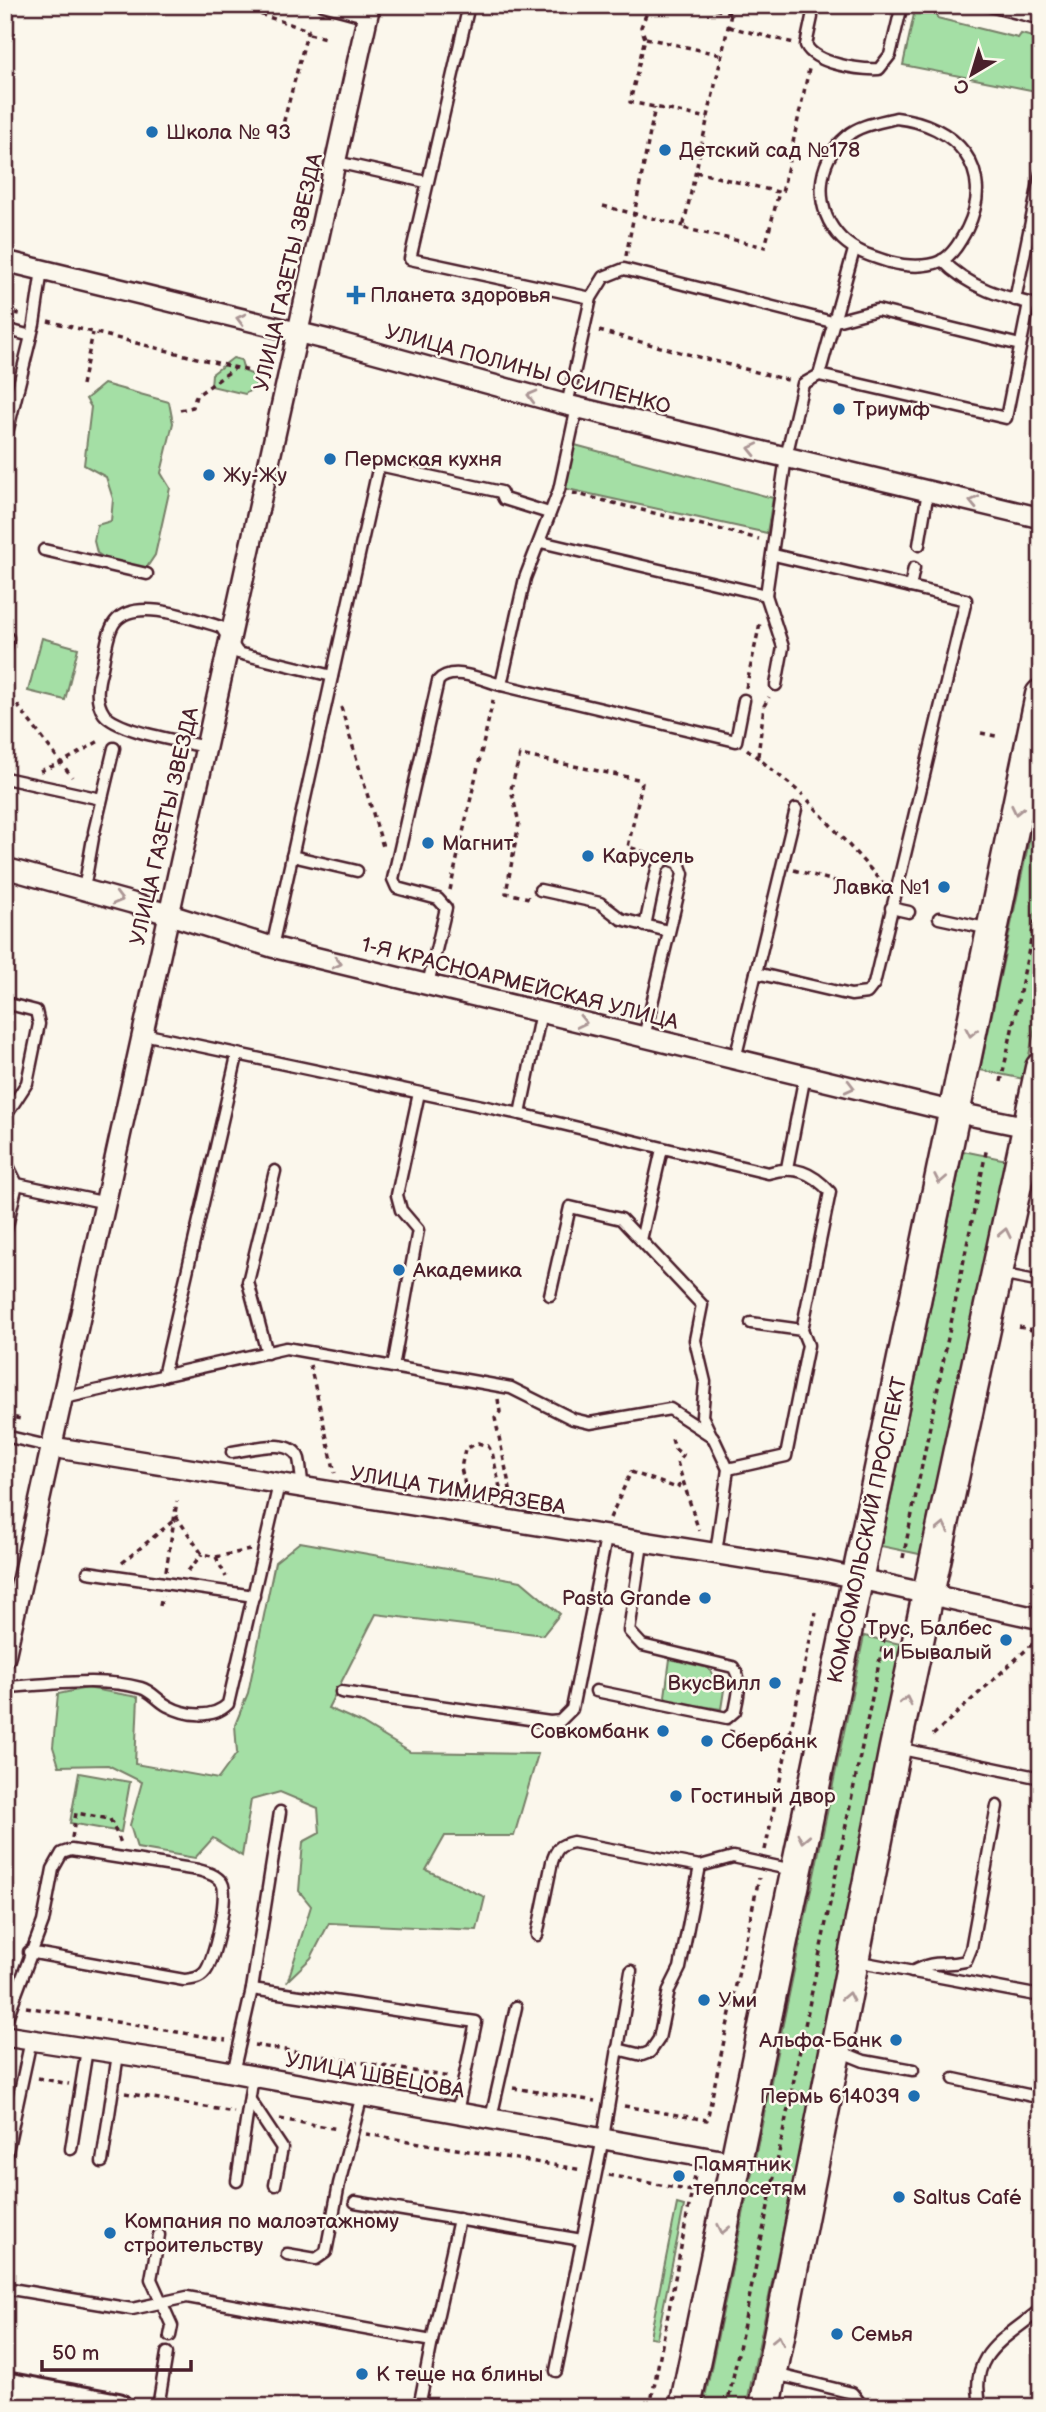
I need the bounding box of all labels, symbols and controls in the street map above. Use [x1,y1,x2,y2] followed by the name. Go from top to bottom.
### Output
[937,38,1007,108] north arrow
[950,73,975,99] text: С
[166,120,291,145] place label: Школа № 93
[144,124,160,140] marker: Школа № 93
[679,138,860,163] place label: Детский сад №178
[657,142,673,158] marker: Детский сад №178
[249,150,328,394] street label: УЛИЦА ГАЗЕТЫ ЗВЕЗДА
[370,283,551,308] place label: Планета здоровья
[348,287,364,303] marker: Планета здоровья
[235,313,247,327] one-way arrow
[382,319,673,420] street label: УЛИЦА ПОЛИНЫ ОСИПЕНКО
[526,390,538,404] one-way arrow
[853,397,930,422] place label: Триумф
[831,401,847,417] marker: Триумф
[747,443,759,457] one-way arrow
[344,447,502,472] place label: Пермская кухня
[322,451,338,467] marker: Пермская кухня
[223,463,287,488] place label: Жу-Жу
[201,467,217,483] marker: Жу-Жу
[968,496,980,510] one-way arrow
[125,704,204,948] street label: УЛИЦА ГАЗЕТЫ ЗВЕЗДА
[1010,804,1025,816] one-way arrow
[442,831,514,856] place label: Магнит
[420,835,436,851] marker: Магнит
[602,844,694,869] place label: Карусель
[580,848,596,864] marker: Карусель
[833,875,930,900] place label: Лавка №1
[936,879,952,895] marker: Лавка №1
[112,891,124,905] one-way arrow
[359,932,681,1035] street label: 1-Я КРАСНОАРМЕЙСКАЯ УЛИЦА
[331,954,343,969] one-way arrow
[576,1014,588,1028] one-way arrow
[964,1026,979,1038] one-way arrow
[844,1079,856,1093] one-way arrow
[933,1173,948,1185] one-way arrow
[996,1227,1011,1239] one-way arrow
[412,1258,523,1283] place label: Академика
[391,1262,407,1278] marker: Академика
[823,1374,912,1686] street label: КОМСОМОЛЬСКИЙ ПРОСПЕКТ
[348,1461,568,1520] street label: УЛИЦА ТИМИРЯЗЕВА
[934,1522,949,1534] one-way arrow
[562,1586,691,1611] place label: Pasta Grande
[697,1590,713,1606] marker: Pasta Grande
[866,1616,992,1665] place label: Трус, Балбес и Бывалый
[998,1632,1014,1648] marker: Трус, Балбес и Бывалый
[668,1671,761,1696] place label: ВкусВилл
[767,1675,783,1691] marker: ВкусВилл
[897,1695,912,1707] one-way arrow
[530,1719,649,1744] place label: Совкомбанк
[655,1723,671,1739] marker: Совкомбанк
[721,1729,817,1754] place label: Сбербанк
[699,1733,715,1749] marker: Сбербанк
[690,1784,836,1809] place label: Гостиный двор
[668,1788,684,1804] marker: Гостиный двор
[797,1832,812,1844] one-way arrow
[718,1988,757,2013] place label: Уми
[839,1991,854,2003] one-way arrow
[696,1992,712,2008] marker: Уми
[758,2028,882,2053] place label: Альфа-Банк
[888,2032,904,2048] marker: Альфа-Банк
[283,2047,467,2104] street label: УЛИЦА ШВЕЦОВА
[760,2084,900,2109] place label: Пермь 614039
[906,2088,922,2104] marker: Пермь 614039
[693,2152,807,2201] place label: Памятник теплосетям
[671,2168,687,2184] marker: Памятник теплосетям
[913,2185,1022,2210] place label: Saltus Café
[891,2189,907,2205] marker: Saltus Café
[124,2209,399,2258] place label: Компания по малоэтажному строительству
[716,2223,731,2235] one-way arrow
[102,2225,118,2241] marker: Компания по малоэтажному строительству
[851,2322,913,2347] place label: Семья
[829,2326,845,2342] marker: Семья
[42,2328,191,2372] scale bar
[770,2334,785,2346] one-way arrow
[52,2341,99,2366] text: 50 m
[376,2362,543,2387] place label: К теще на блины
[354,2366,370,2382] marker: К теще на блины

